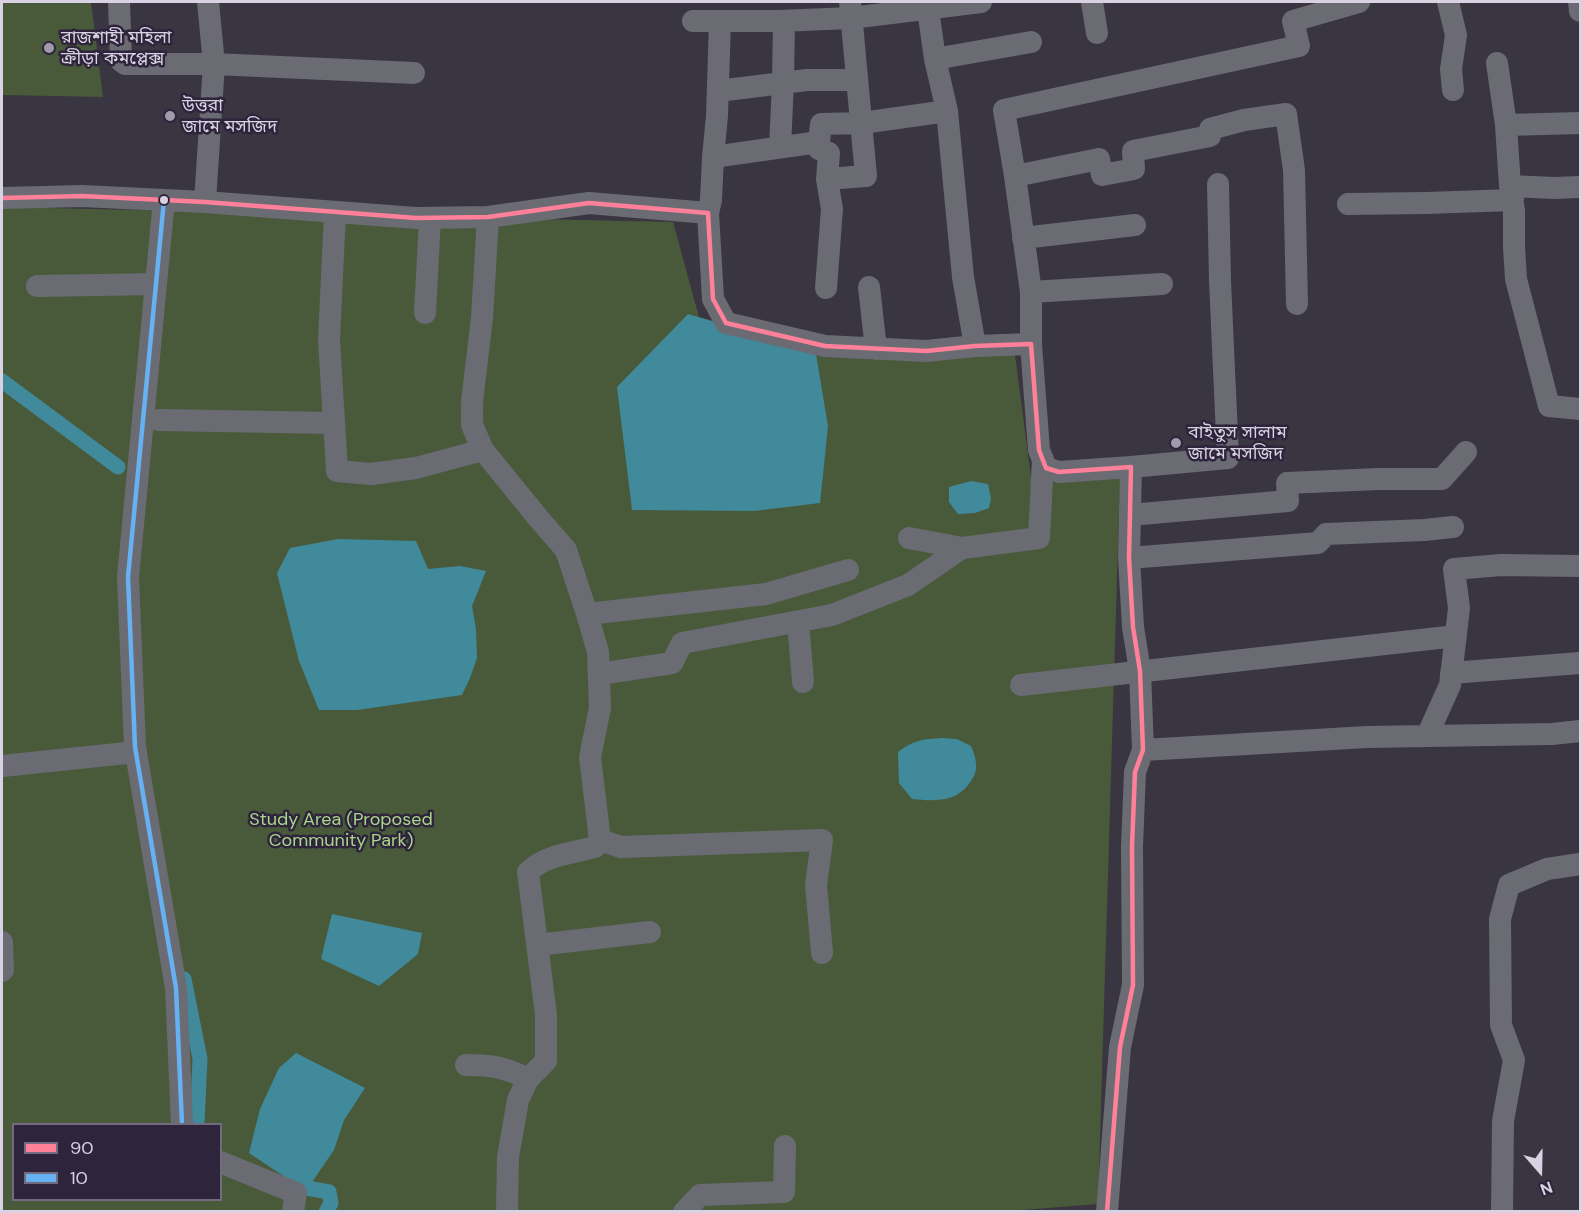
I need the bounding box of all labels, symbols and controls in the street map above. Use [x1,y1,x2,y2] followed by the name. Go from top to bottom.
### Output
[61,27,172,70] place label: রাজশাহী মহিলা ক্রীড়া কমপ্লেক্স
[42,41,56,55] marker: রাজশাহী মহিলা ক্রীড়া কমপ্লেক্স
[182,95,277,138] place label: উত্তরা জামে মসজিদ
[163,109,177,123] marker: উত্তরা জামে মসজিদ
[158,194,170,206] unlabelled marker
[1188,422,1287,464] place label: বাইতুস সালাম জামে মসজিদ
[1169,436,1183,450] marker: বাইতুস সালাম জামে মসজিদ
[249,809,433,852] park label: Study Area (Proposed Community Park)
[12,1123,222,1201] legend
[70,1136,94,1160] text: 90
[1510,1141,1570,1201] north arrow
[70,1166,88,1190] text: 10
[1537,1177,1555,1200] text: N

